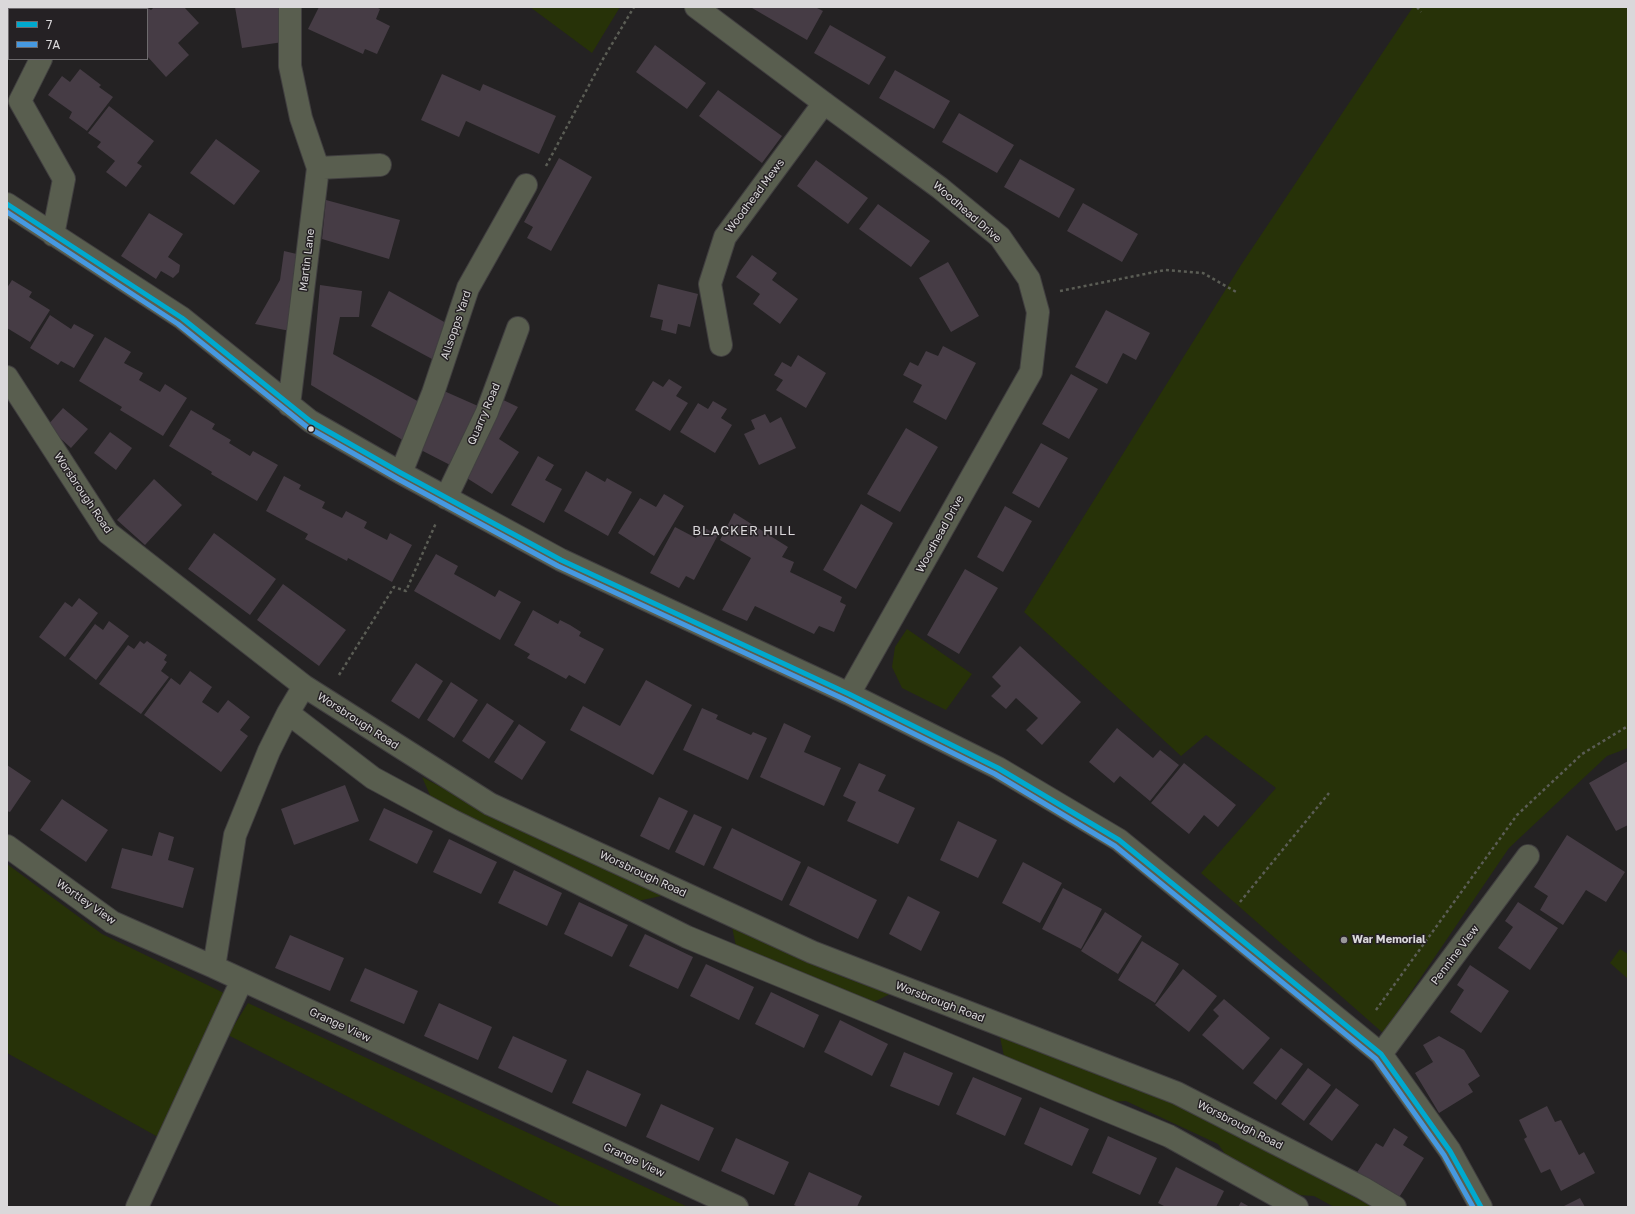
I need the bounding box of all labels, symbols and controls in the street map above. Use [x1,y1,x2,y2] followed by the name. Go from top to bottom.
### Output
[8,8,148,60] legend
[46,17,52,32] text: 7
[46,37,60,52] text: 7A
[723,156,787,236] street label: Woodhead Mews
[930,179,1004,245] street label: Woodhead Drive
[297,228,317,292] street label: Martin Lane
[438,289,474,361] street label: Allsopps Yard
[465,381,503,447] street label: Quarry Road
[306,424,316,434] unlabelled marker
[51,450,115,536] street label: Worsbrough Road
[913,493,967,575] street label: Woodhead Drive
[692,523,796,539] district label: BLACKER HILL
[315,690,401,752] street label: Worsbrough Road
[597,848,689,900] street label: Worsbrough Road
[54,877,118,927] street label: Wortley View
[1428,923,1482,987] street label: Pennine View
[1352,933,1426,947] place label: War Memorial
[1339,935,1349,945] marker: War Memorial
[894,979,986,1025] street label: Worsbrough Road
[307,1005,373,1045] street label: Grange View
[1195,1098,1285,1152] street label: Worsbrough Road
[601,1140,667,1180] street label: Grange View

